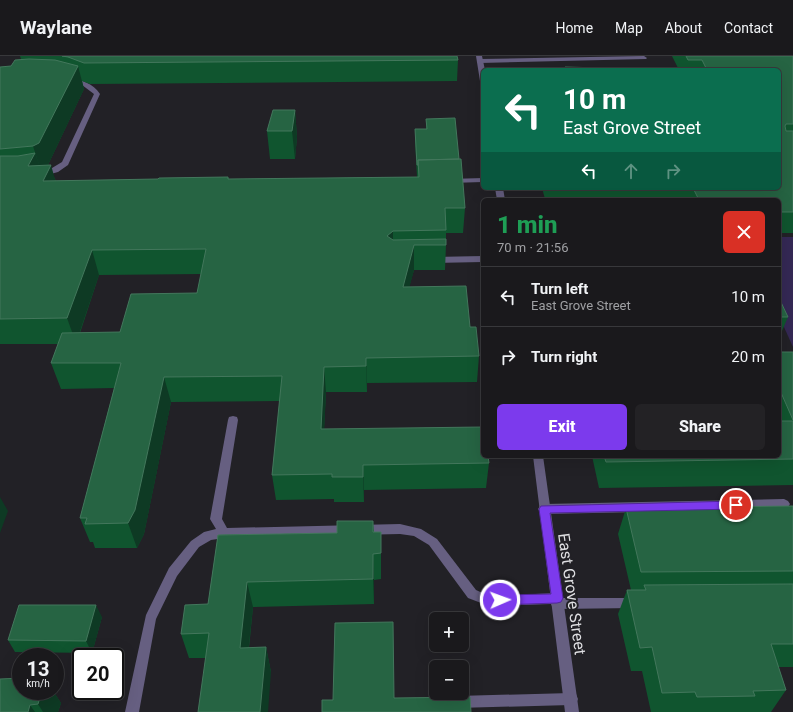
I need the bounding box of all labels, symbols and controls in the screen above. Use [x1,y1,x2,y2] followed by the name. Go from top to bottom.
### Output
[20,16,92,39] text: Waylane
[555,20,593,36] text: Home
[615,20,643,36] text: Map
[665,20,702,36] text: About
[724,20,773,36] text: Contact
[563,83,626,116] text: 10 m
[497,84,549,136] icon: left
[563,117,701,138] text: East Grove Street
[578,160,600,182] icon: left
[620,160,642,182] icon: ahead
[662,160,684,182] icon: right
[497,211,558,239] text: 1 min
[723,211,765,253] button: close
[497,240,568,255] text: 70 m · 21:56
[531,280,588,298] text: Turn left
[497,286,519,308] icon: left
[731,288,765,306] text: 10 m
[531,298,631,313] text: East Grove Street
[497,346,519,368] icon: right
[531,348,597,366] text: Turn right
[731,348,765,366] text: 20 m
[497,404,627,450] button: Exit
[635,404,765,450] button: Share
[719,488,753,522] pin
[725,494,747,516] icon: arrive
[554,532,590,656] street label: East Grove Street
[479,579,521,621] position arrow
[429,612,469,700] map controls
[429,612,469,652] button: +
[72,648,124,700] speed limit sign: 20
[27,657,49,681] text: 13
[429,660,469,700] button: −
[26,678,50,689] text: km/h

